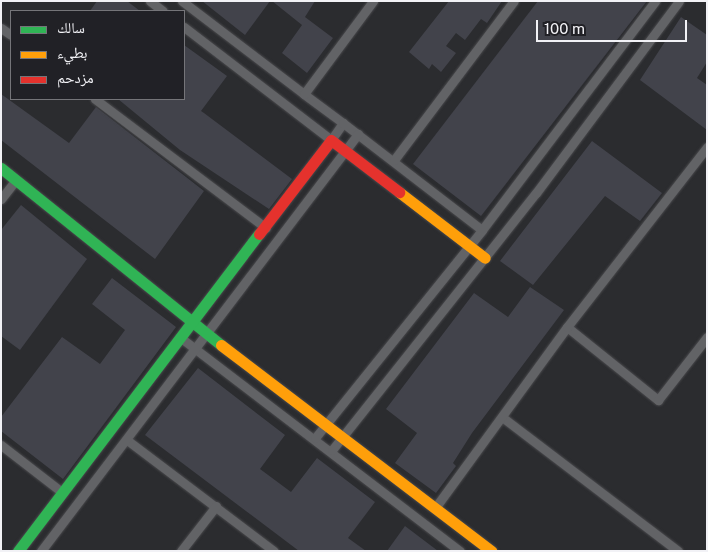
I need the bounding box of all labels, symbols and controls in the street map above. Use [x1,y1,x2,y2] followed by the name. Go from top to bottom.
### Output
[10,10,185,100] legend
[538,10,689,42] scale bar
[57,19,85,36] text: سالك
[544,20,585,37] text: 100 m
[57,44,87,61] text: بطيء
[57,69,94,86] text: مزدحم

